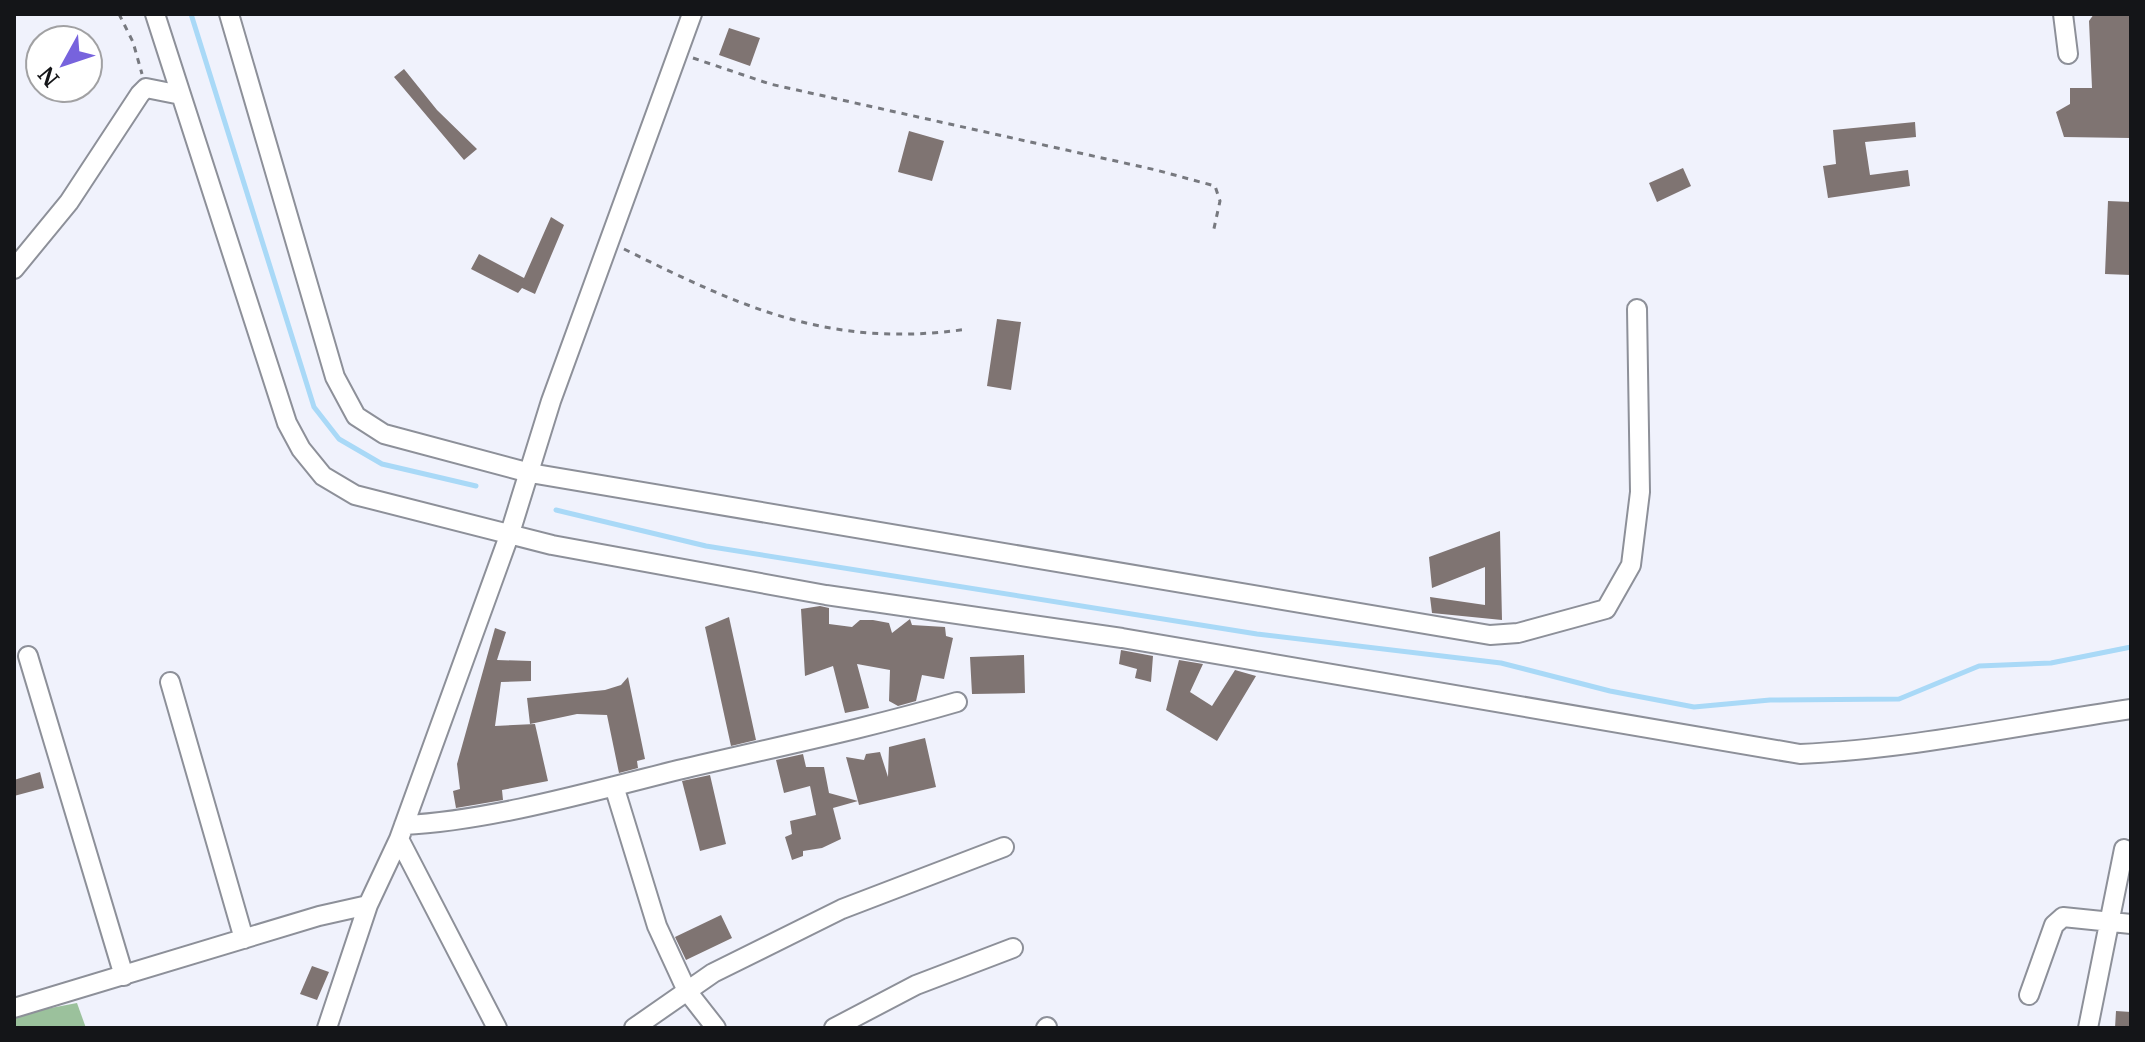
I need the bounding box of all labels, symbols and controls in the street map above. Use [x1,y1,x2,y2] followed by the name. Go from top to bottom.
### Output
[24,24,104,104] north arrow
[32,61,65,93] text: N

